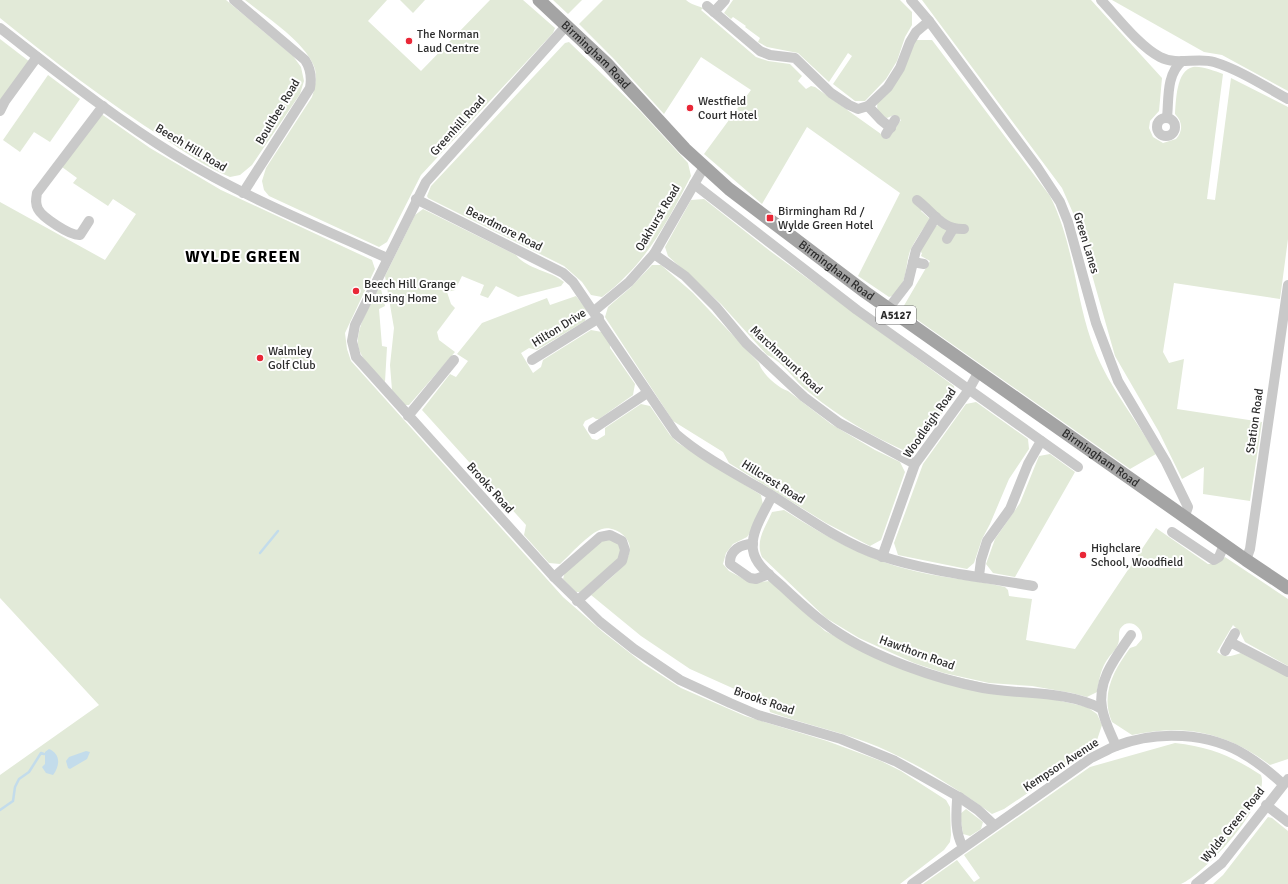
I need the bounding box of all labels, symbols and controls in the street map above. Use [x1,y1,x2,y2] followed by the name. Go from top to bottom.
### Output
[558,17,634,92] street label: Birmingham Road
[417,27,479,56] place label: The Norman Laud Centre
[404,36,414,46] marker: The Norman Laud Centre
[252,76,304,148] street label: Boultbee Road
[427,93,489,159] street label: Greenhill Road
[698,94,758,123] place label: Westfield Court Hotel
[685,103,695,113] marker: Westfield Court Hotel
[153,121,229,175] street label: Beech Hill Road
[632,182,684,254] street label: Oakhurst Road
[463,203,545,255] street label: Beardmore Road
[778,204,874,233] place label: Birmingham Rd / Wylde Green Hotel
[1070,211,1102,275] street label: Green Lanes
[765,213,775,223] marker: Birmingham Rd / Wylde Green Hotel
[796,237,877,304] street label: Birmingham Road
[185,247,301,267] district label: WYLDE GREEN
[364,277,456,306] place label: Beech Hill Grange Nursing Home
[351,286,361,296] marker: Beech Hill Grange Nursing Home
[529,305,589,351] street label: Hilton Drive
[876,306,916,324] road number: A5127
[747,323,825,397] street label: Marchmount Road
[268,344,316,373] place label: Walmley Golf Club
[255,353,265,363] marker: Walmley Golf Club
[900,385,960,461] street label: Woodleigh Road
[1243,388,1267,454] street label: Station Road
[1059,425,1142,490] street label: Birmingham Road
[739,457,807,507] street label: Hillcrest Road
[463,459,517,517] street label: Brooks Road
[1091,541,1183,570] place label: Highclare School, Woodfield
[1078,550,1088,560] marker: Highclare School, Woodfield
[877,632,957,674] street label: Hawthorn Road
[732,684,796,718] street label: Brooks Road
[1020,735,1102,795] street label: Kempson Avenue
[1198,784,1268,866] street label: Wylde Green Road

